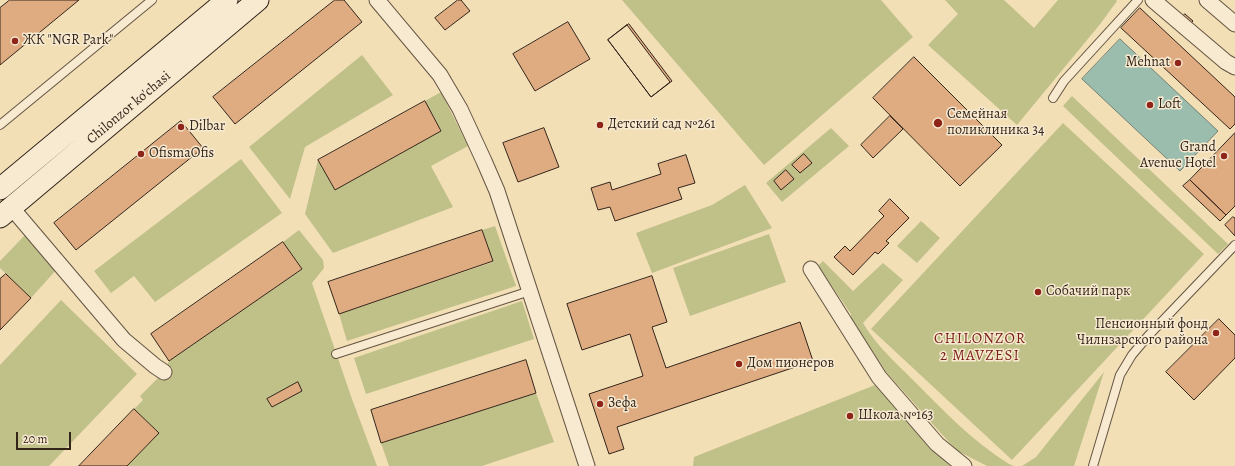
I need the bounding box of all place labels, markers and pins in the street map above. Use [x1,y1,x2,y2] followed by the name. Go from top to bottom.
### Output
[23,33,113,49] place label: ЖК "NGR Park"
[10,36,20,46] marker: ЖК "NGR Park"
[1126,55,1170,71] place label: Mehnat
[1173,58,1183,68] marker: Mehnat
[1158,97,1181,113] place label: Loft
[1145,100,1155,110] marker: Loft
[947,107,1044,140] place label: Семейная поликлиника 34
[608,117,715,133] place label: Детский сад №261
[932,117,944,129] marker: Семейная поликлиника 34
[189,119,225,135] place label: Dilbar
[595,120,605,130] marker: Детский сад №261
[176,122,186,132] marker: Dilbar
[1140,140,1216,172] place label: Grand Avenue Hotel
[149,146,214,162] place label: OfismaOfis
[136,149,146,159] marker: OfismaOfis
[1219,151,1229,161] marker: Grand Avenue Hotel
[1046,284,1130,300] place label: Собачий парк
[1033,287,1043,297] marker: Собачий парк
[1077,317,1208,350] place label: Пенсионный фонд Чилнзарского района
[1211,328,1221,338] marker: Пенсионный фонд Чилнзарского района
[747,356,834,372] place label: Дом пионеров
[734,359,744,369] marker: Дом пионеров
[608,396,637,412] place label: Зефа
[595,399,605,409] marker: Зефа
[858,408,933,424] place label: Школа №163
[845,411,855,421] marker: Школа №163

